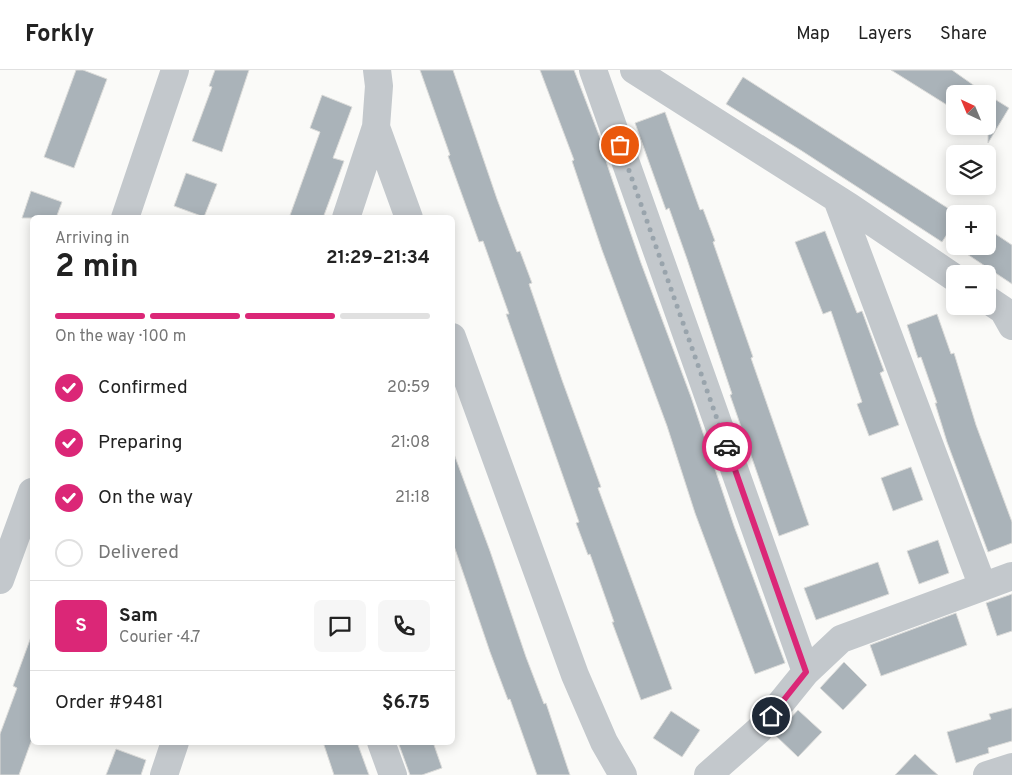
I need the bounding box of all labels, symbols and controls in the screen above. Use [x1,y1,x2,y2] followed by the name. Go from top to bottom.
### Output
[25,20,94,50] text: Forkly
[796,23,830,46] text: Map
[858,23,912,46] text: Layers
[940,23,987,46] text: Share
[946,85,996,135] north arrow
[946,85,996,315] map controls
[599,124,641,166] pin
[606,131,634,159] icon: bag
[946,145,996,195] button: layers
[946,205,996,255] button: +
[55,229,130,249] text: Arriving in
[326,246,430,270] text: 21:29–21:34
[55,248,139,288] text: 2 min
[946,265,996,315] button: −
[55,327,186,347] text: On the way · 100 m
[55,374,83,402] icon: check
[98,376,188,400] text: Confirmed
[387,378,430,398] text: 20:59
[702,422,752,472] courier
[55,429,83,457] icon: check
[98,431,182,455] text: Preparing
[391,433,430,453] text: 21:08
[713,433,741,461] icon: car
[55,484,83,512] icon: check
[98,486,193,510] text: On the way
[395,488,430,508] text: 21:18
[98,541,179,565] text: Delivered
[314,600,366,652] button: chat
[378,600,430,652] button: phone
[119,604,158,628] text: Sam
[75,614,87,638] text: S
[119,628,200,648] text: Courier · 4.7
[55,691,164,715] text: Order #9481
[382,691,430,715] text: $6.75
[750,695,792,737] pin
[757,702,785,730] icon: home

